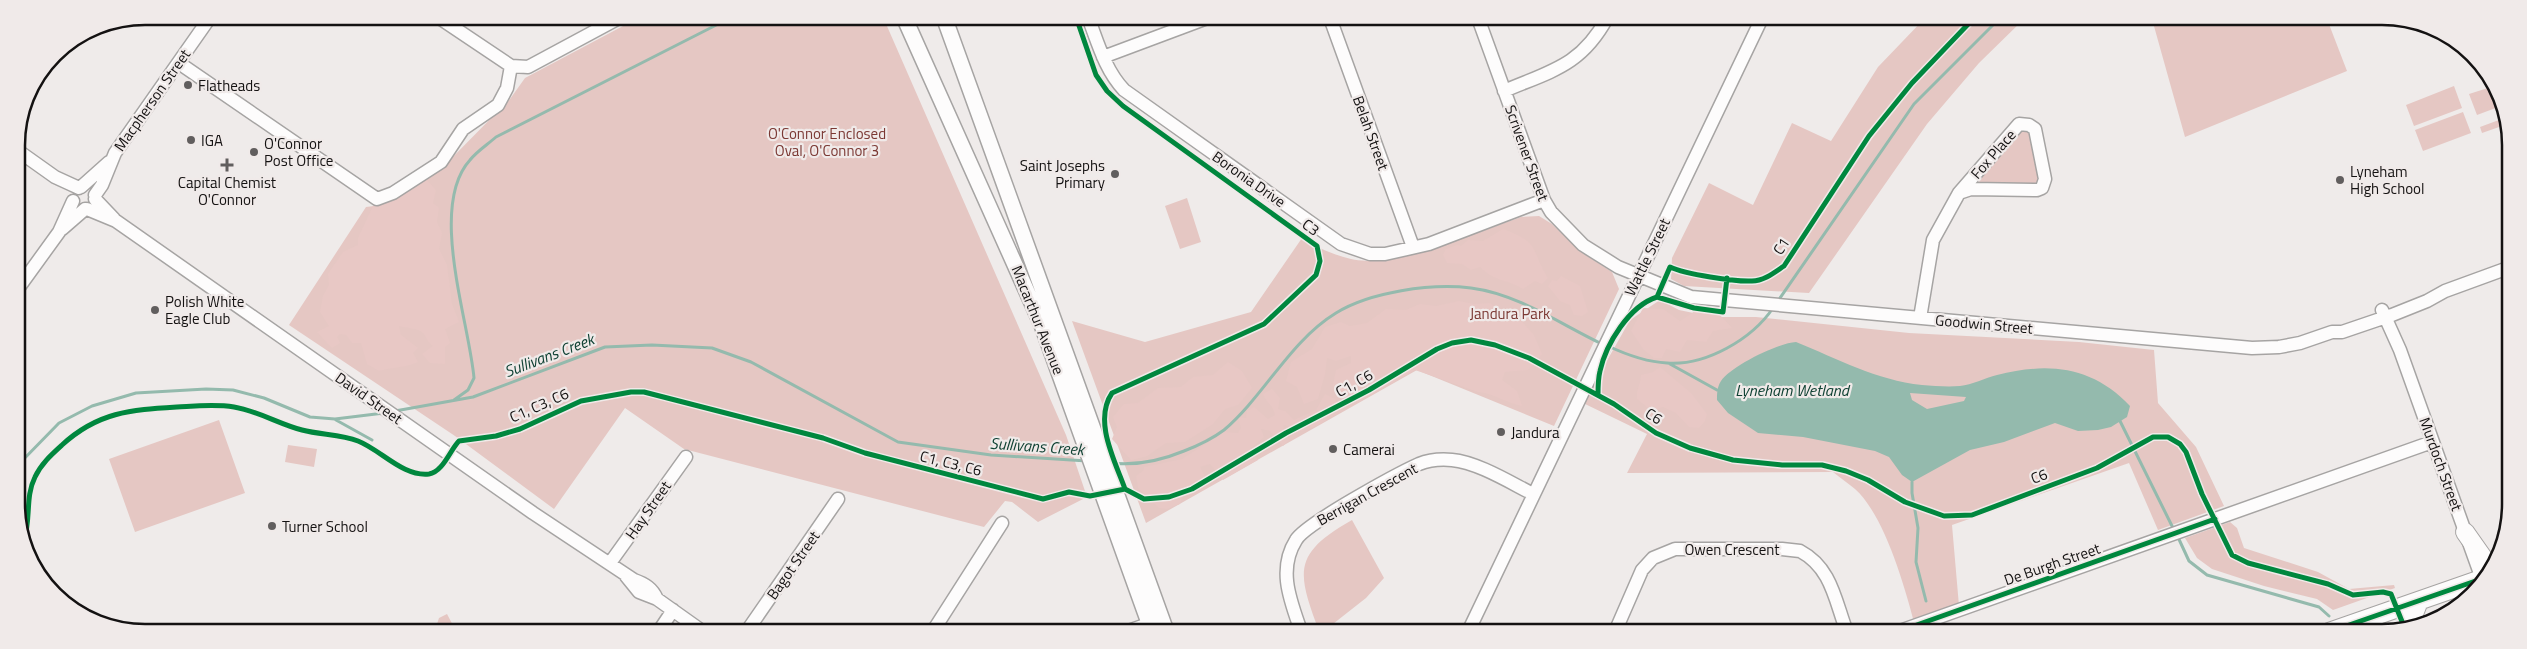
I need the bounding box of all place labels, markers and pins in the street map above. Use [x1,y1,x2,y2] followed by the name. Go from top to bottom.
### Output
[198,74,260,97] place label: Flatheads
[182,79,194,91] marker: Flatheads
[201,129,223,152] place label: IGA
[264,132,333,172] place label: O'Connor Post Office
[185,134,197,146] marker: IGA
[248,146,260,158] marker: O'Connor Post Office
[1020,154,1105,194] place label: Saint Josephs Primary
[221,159,233,171] marker: Capital Chemist O'Connor
[2350,160,2425,200] place label: Lyneham High School
[1109,168,1121,180] marker: Saint Josephs Primary
[178,171,277,211] place label: Capital Chemist O'Connor
[2334,174,2346,186] marker: Lyneham High School
[165,290,244,330] place label: Polish White Eagle Club
[149,304,161,316] marker: Polish White Eagle Club
[1511,421,1560,444] place label: Jandura
[1495,426,1507,438] marker: Jandura
[1343,438,1395,461] place label: Camerai
[1327,443,1339,455] marker: Camerai
[282,515,368,538] place label: Turner School
[266,520,278,532] marker: Turner School

